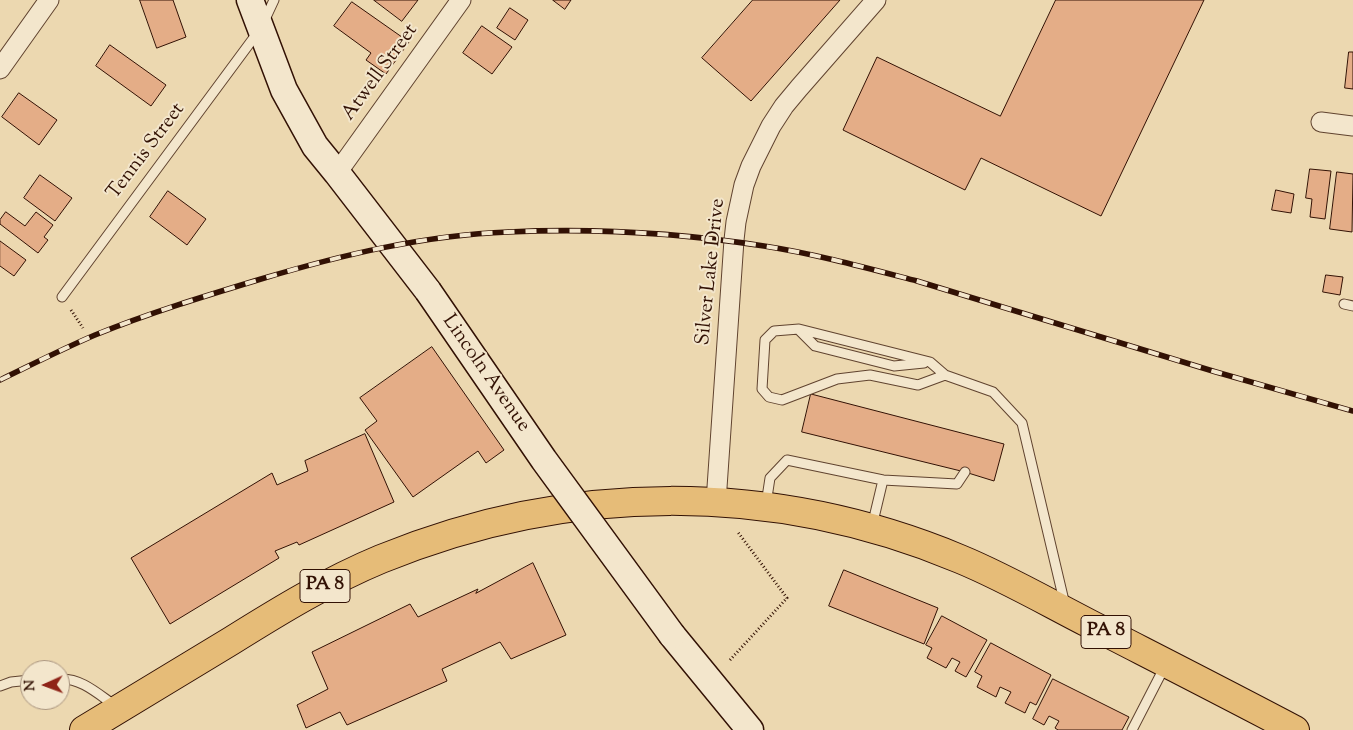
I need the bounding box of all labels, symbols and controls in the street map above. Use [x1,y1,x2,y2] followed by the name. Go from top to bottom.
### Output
[338,20,424,126] street label: Atwell Street
[103,99,191,205] street label: Tennis Street
[692,197,732,347] street label: Silver Lake Drive
[436,311,534,437] street label: Lincoln Avenue
[300,570,350,602] road number: PA 8
[1081,616,1131,649] road number: PA 8
[20,660,70,710] north arrow
[21,680,41,691] text: N

